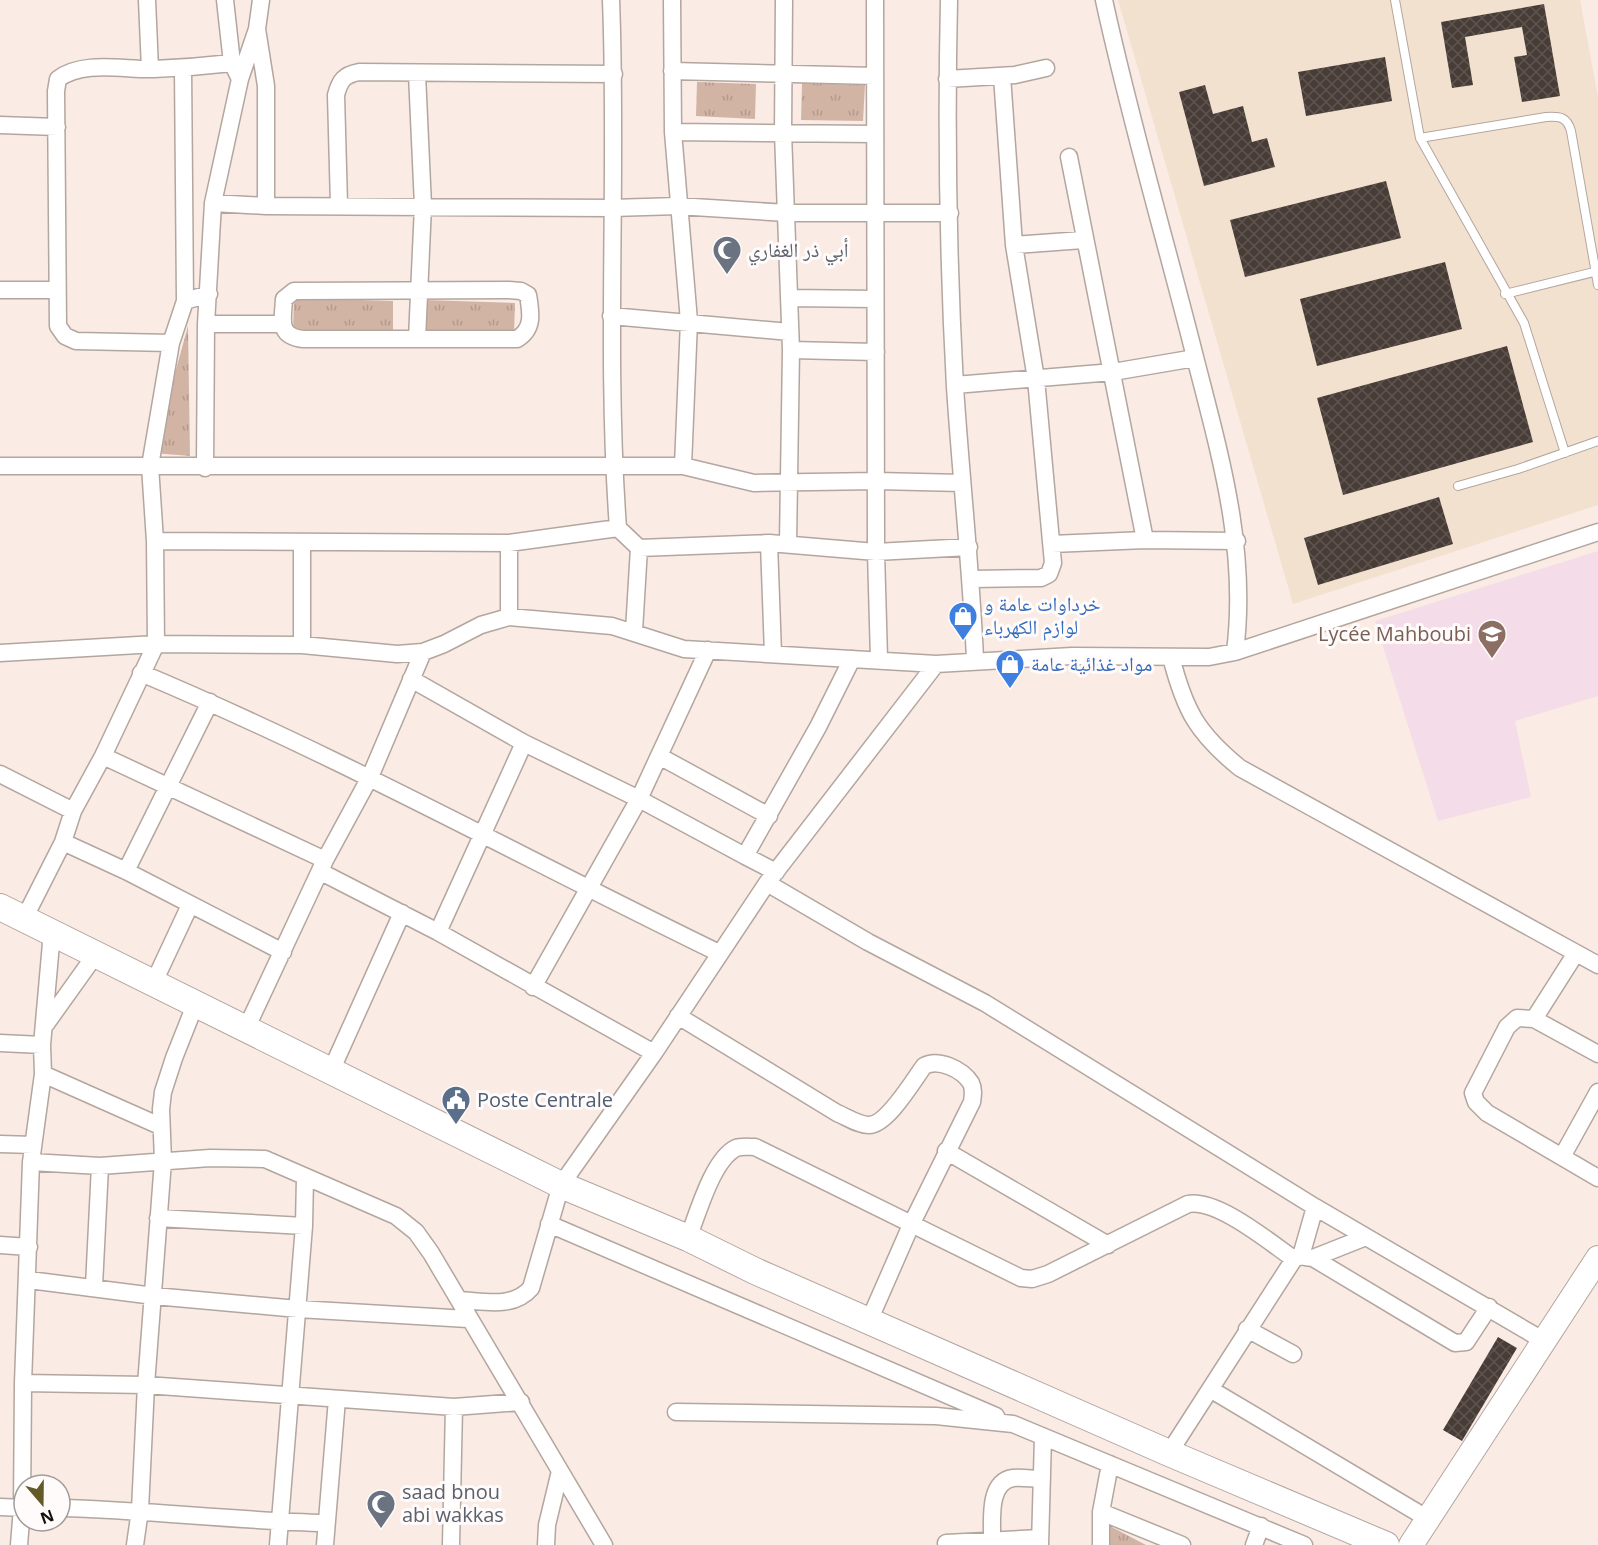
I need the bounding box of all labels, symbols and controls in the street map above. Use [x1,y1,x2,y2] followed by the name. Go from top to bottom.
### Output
[711,234,743,276] mosque icon: أبي ذر الغفاري
[748,236,849,266] place label: أبي ذر الغفاري
[984,590,1101,641] place label: خرداوات عامة و لوازم الكهرباء
[947,600,979,642] shop icon: خرداوات عامة و لوازم الكهرباء
[1476,618,1508,660] school or university icon: Lycée Mahboubi
[1318,620,1471,647] place label: Lycée Mahboubi
[994,648,1026,690] shop icon: مواد غذائية عامة
[1031,650,1152,677] place label: مواد غذائية عامة
[440,1084,472,1126] public building icon: Poste Centrale
[477,1086,613,1113] place label: Poste Centrale
[12,1473,72,1533] north arrow
[402,1478,504,1528] place label: saad bnou abi wakkas
[365,1488,397,1530] mosque icon: saad bnou abi wakkas
[37,1505,57,1530] text: N

